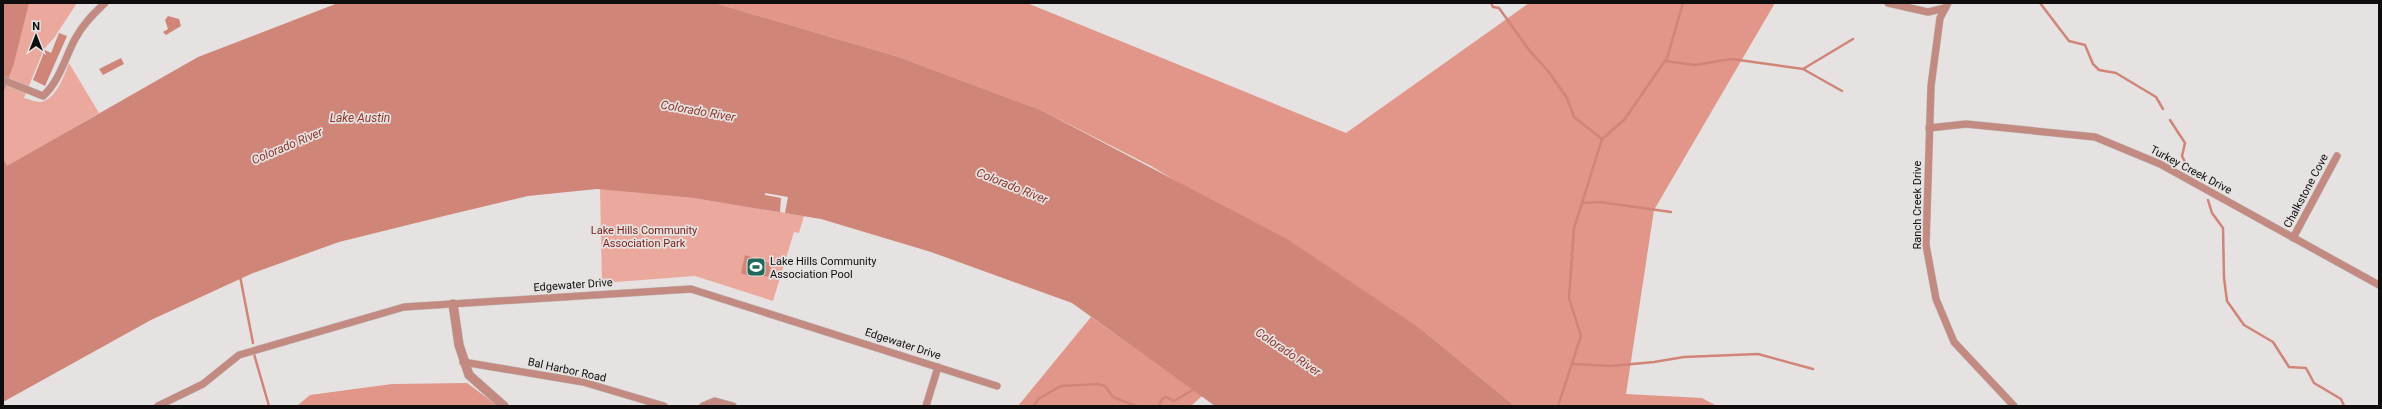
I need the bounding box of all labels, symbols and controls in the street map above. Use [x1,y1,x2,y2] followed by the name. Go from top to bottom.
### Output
[16,16,56,56] north arrow
[32,20,40,33] text: N
[660,98,737,125] water label: Colorado River
[330,111,390,125] water label: Lake Austin
[249,124,325,167] water label: Colorado River
[2148,143,2234,197] street label: Turkey Creek Drive
[2281,152,2331,230] street label: Chalkstone Cove
[1911,160,1924,249] street label: Ranch Creek Drive
[974,165,1051,207] water label: Colorado River
[591,224,698,250] park label: Lake Hills Community Association Park
[770,255,877,281] place label: Lake Hills Community Association Pool
[745,256,767,278] sports icon: Lake Hills Community Association Pool
[533,276,613,294] street label: Edgewater Drive
[1253,325,1324,380] water label: Colorado River
[863,326,943,362] street label: Edgewater Drive
[527,355,607,385] street label: Bal Harbor Road

